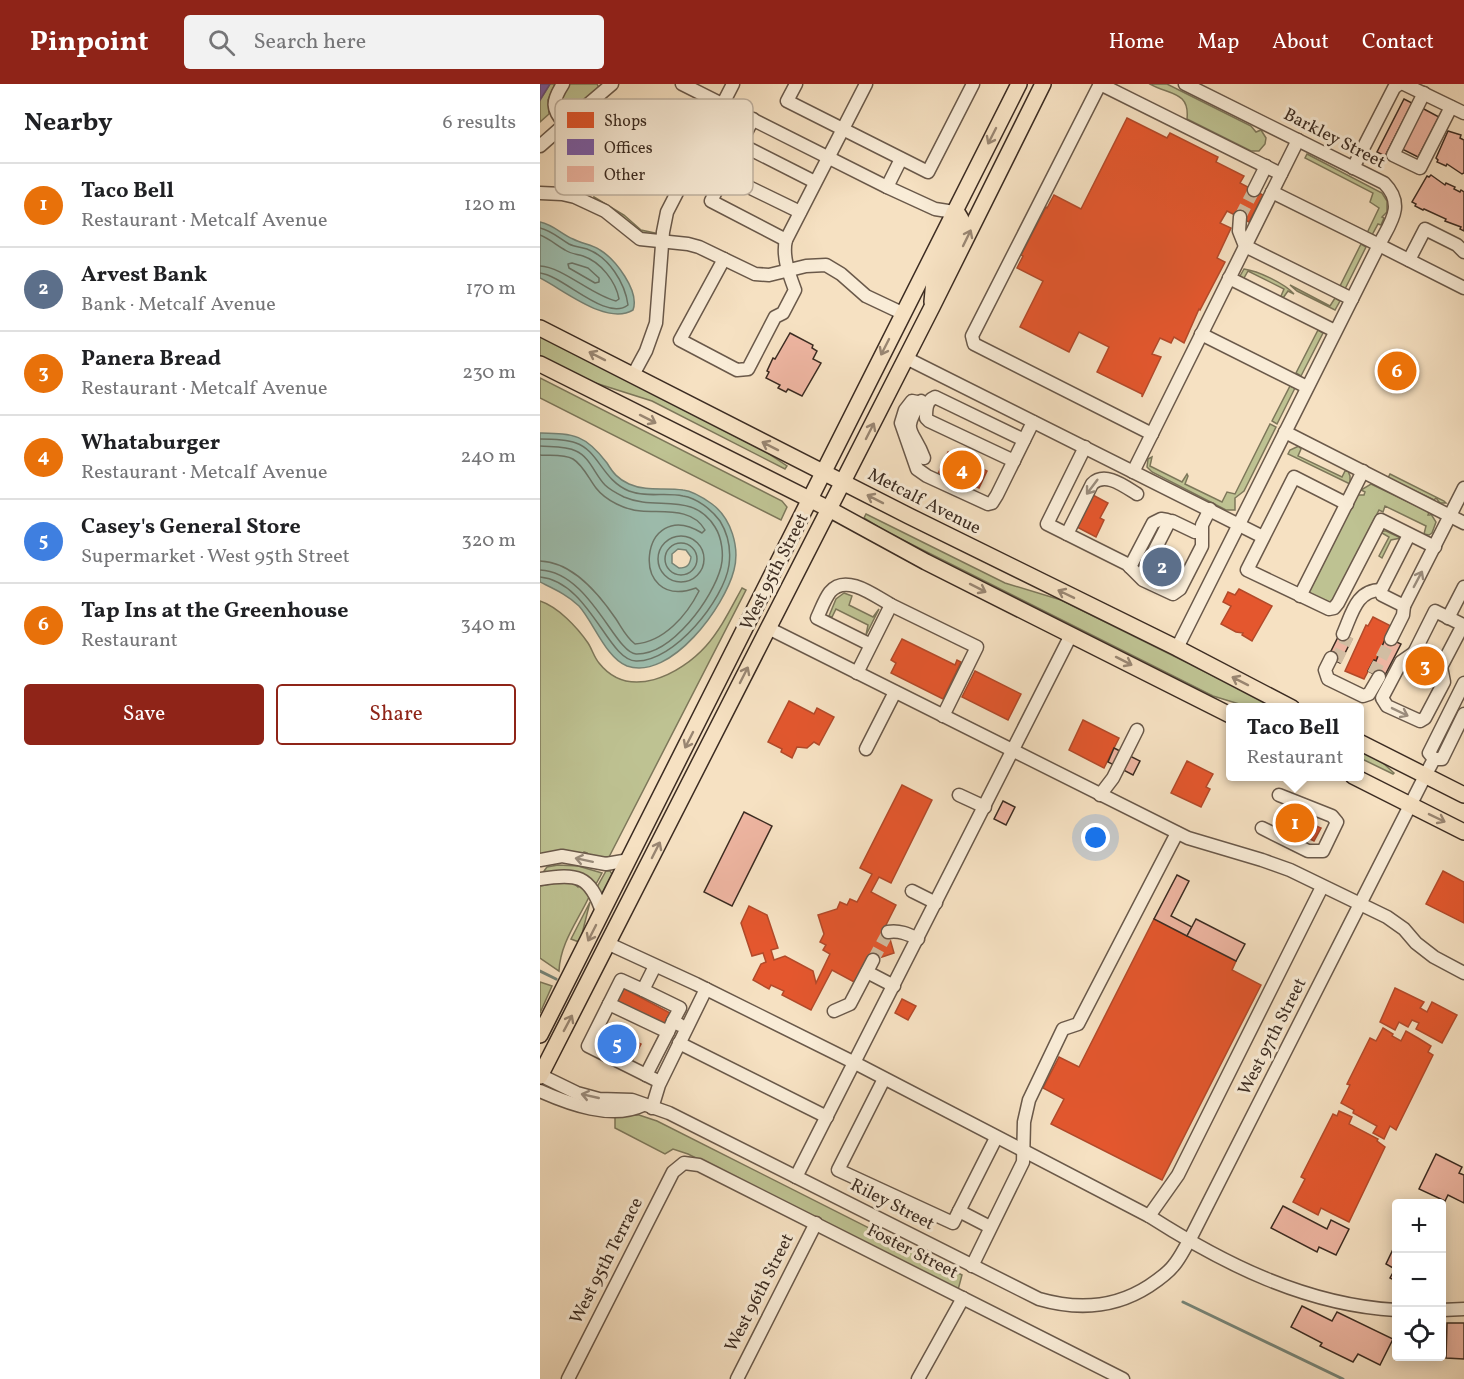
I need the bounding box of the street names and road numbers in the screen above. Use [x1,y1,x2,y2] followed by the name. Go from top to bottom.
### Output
[1279,103,1389,175] street label: Barkley Street
[863,463,985,541] street label: Metcalf Avenue
[735,509,815,635] street label: West 95th Street
[1233,974,1313,1100] street label: West 97th Street
[846,1173,938,1237] street label: Riley Street
[564,1193,650,1329] street label: West 95th Terrace
[862,1218,962,1286] street label: Foster Street
[719,1230,801,1356] street label: West 96th Street

